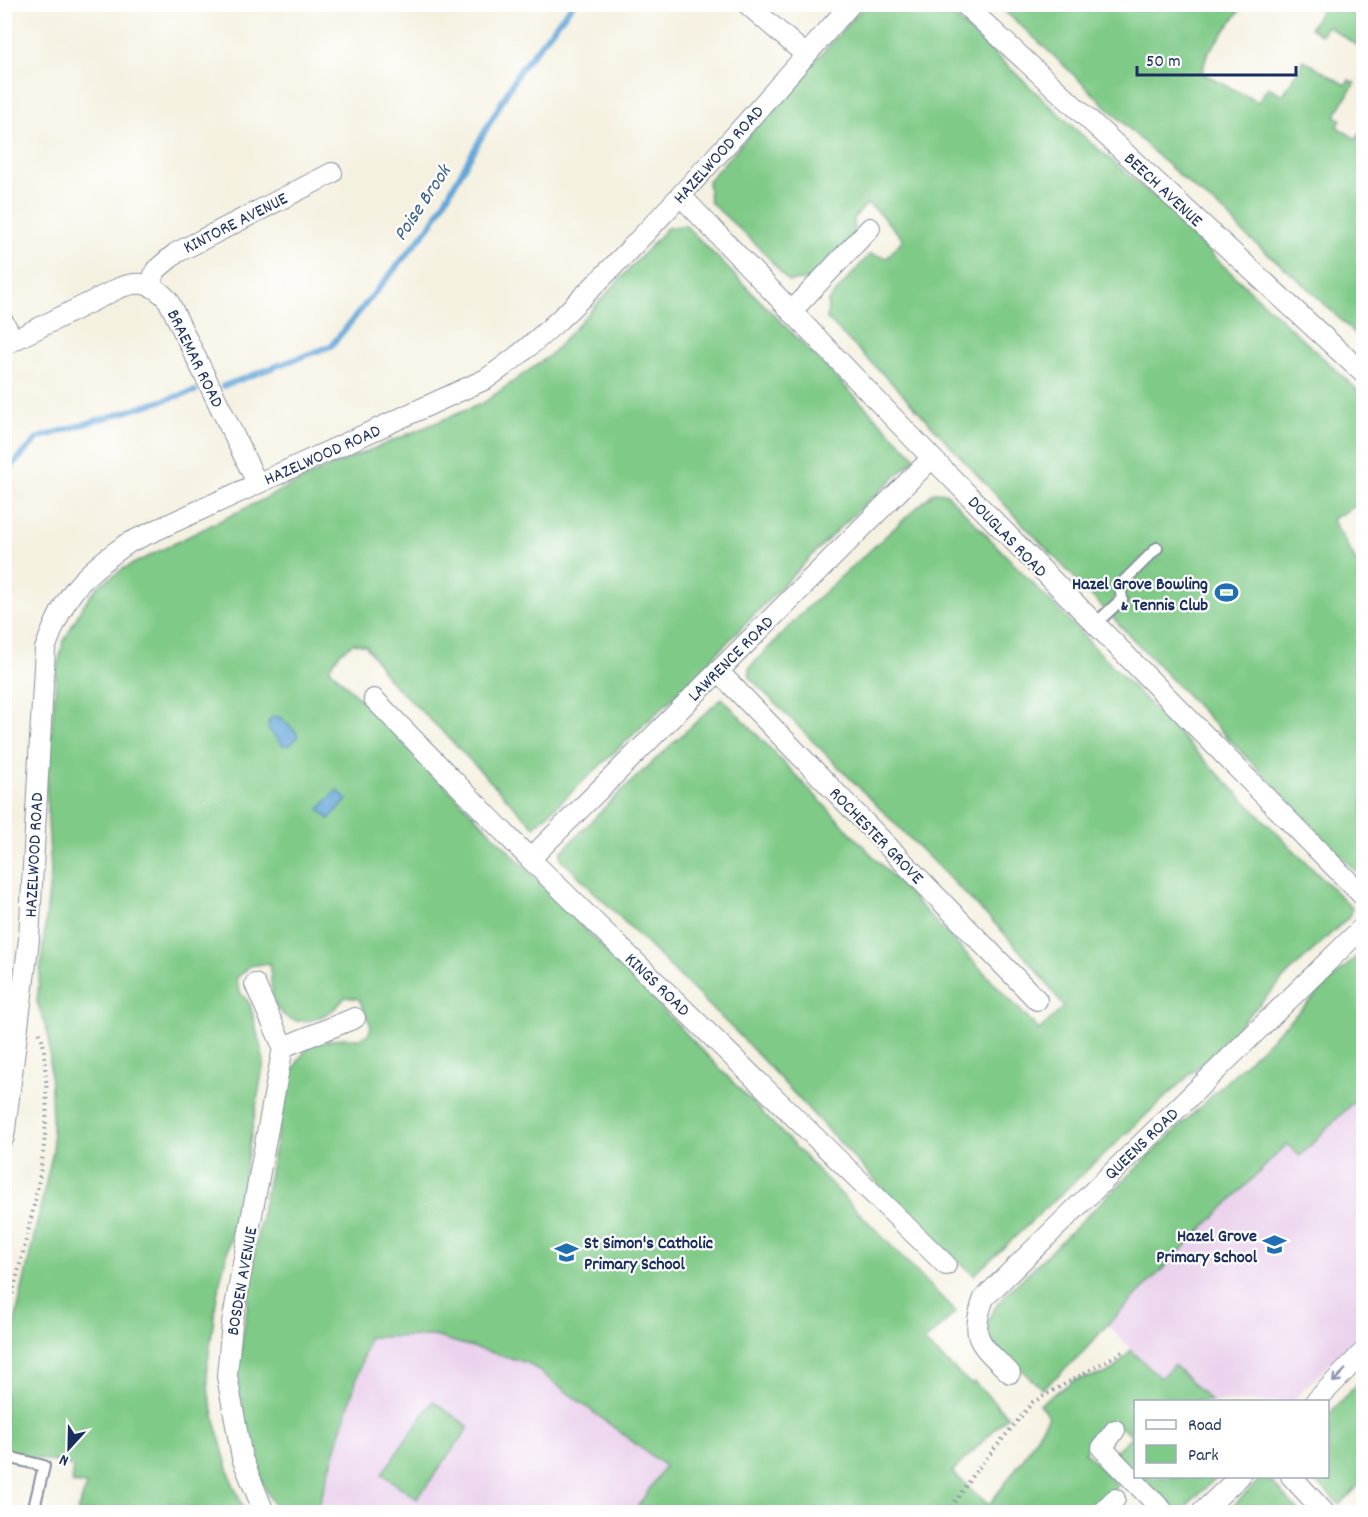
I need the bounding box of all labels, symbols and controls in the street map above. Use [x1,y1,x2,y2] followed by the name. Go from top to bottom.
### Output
[1137,39,1296,77] scale bar
[1146,50,1181,75] text: 50 m
[669,101,771,211] street label: HAZELWOOD ROAD
[1117,148,1207,234] street label: BEECH AVENUE
[388,159,460,247] water label: Poise Brook
[180,187,292,261] street label: KINTORE AVENUE
[159,306,228,413] street label: BRAEMAR ROAD
[261,419,385,493] street label: HAZELWOOD ROAD
[961,491,1052,584] street label: DOUGLAS ROAD
[1072,573,1208,619] place label: Hazel Grove Bowling & Tennis Club
[1213,580,1239,606] sports icon: Hazel Grove Bowling & Tennis Club
[683,611,780,708] street label: LAWRENCE ROAD
[822,783,928,891] street label: ROCHESTER GROVE
[20,792,51,918] street label: HAZELWOOD ROAD
[618,948,694,1023] street label: KINGS ROAD
[1100,1103,1185,1187] street label: QUEENS ROAD
[222,1225,265,1338] street label: BOSDEN AVENUE
[1156,1225,1258,1271] place label: Hazel Grove Primary School
[584,1232,713,1278] place label: St Simon's Catholic Primary School
[1262,1232,1288,1258] school or university icon: Hazel Grove Primary School
[553,1239,579,1265] school or university icon: St Simon's Catholic Primary School
[1332,1369,1346,1384] one-way arrow
[1134,1400,1329,1478] legend
[1188,1414,1222,1439] text: Road
[39,1418,99,1478] north arrow
[1188,1444,1219,1469] text: Park
[56,1447,72,1472] text: N

